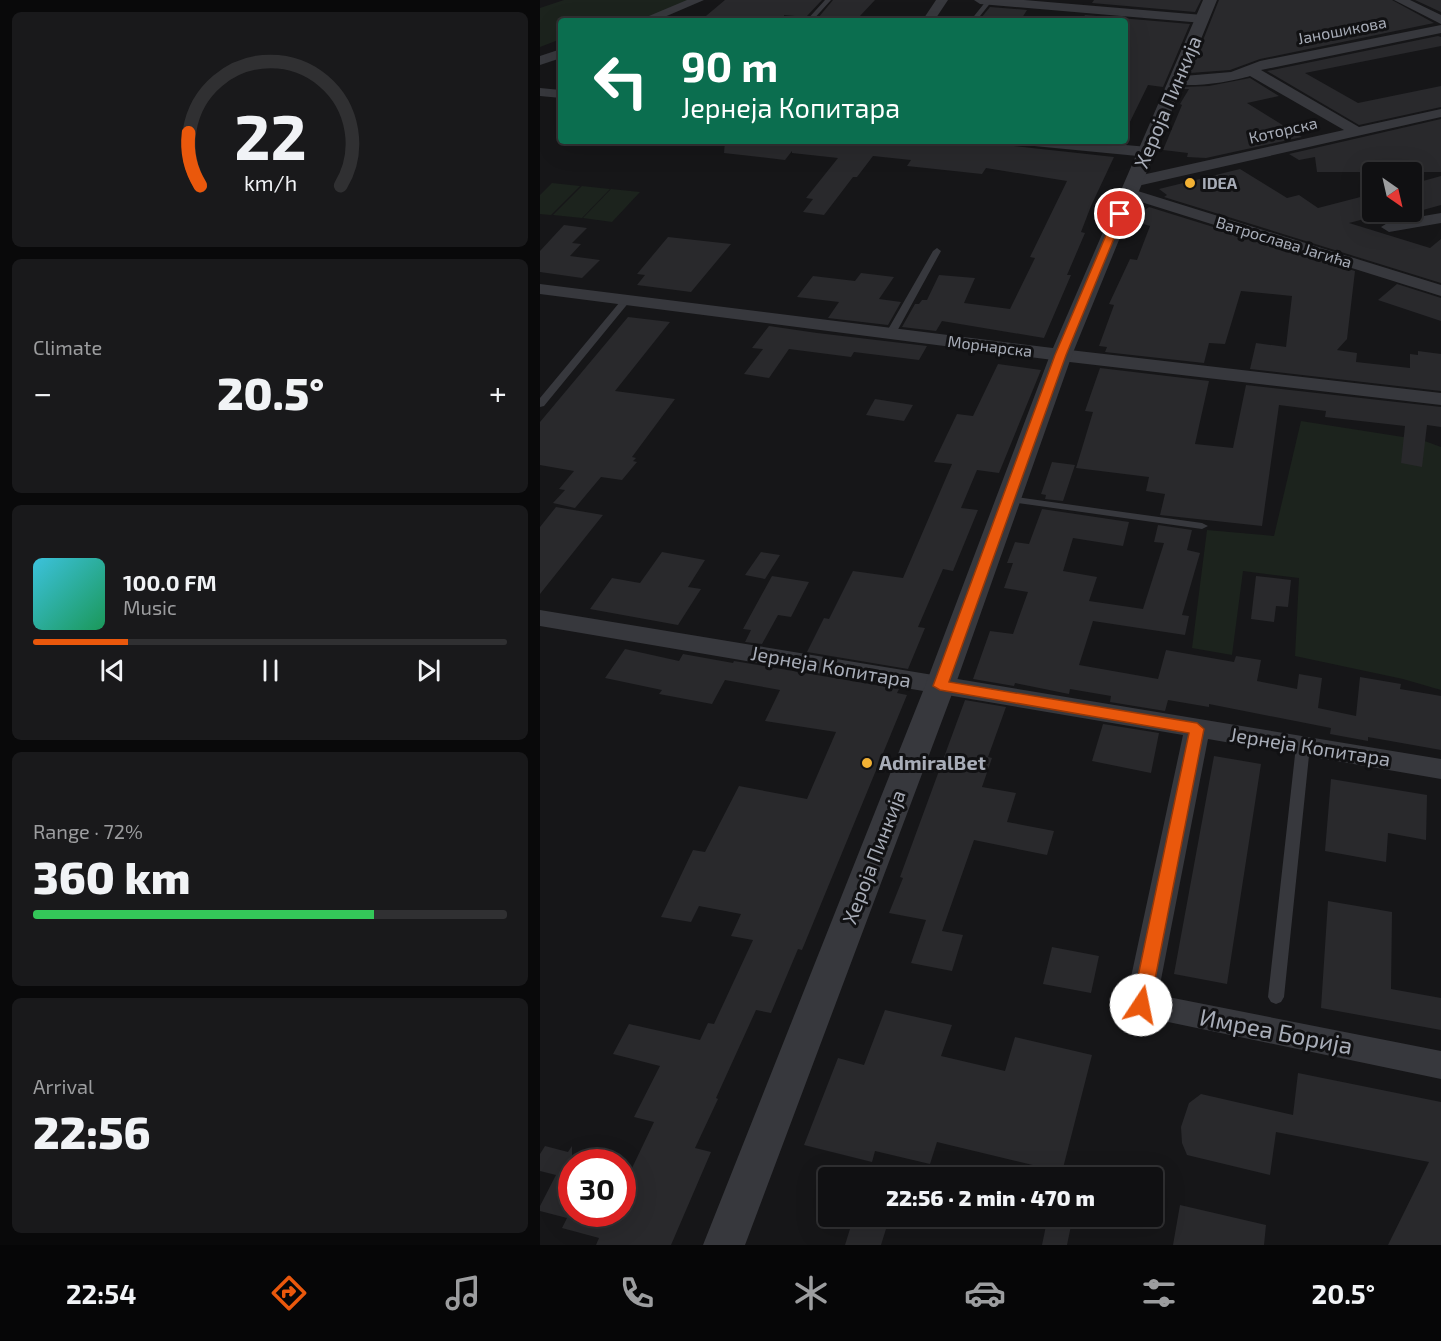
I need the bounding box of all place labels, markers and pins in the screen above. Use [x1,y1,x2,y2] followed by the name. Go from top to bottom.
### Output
[1202,173,1238,192] place label: IDEA
[1183,176,1197,190] marker: IDEA
[1094,188,1145,239] pin
[879,750,986,774] place label: AdmiralBet
[860,756,874,770] marker: AdmiralBet

